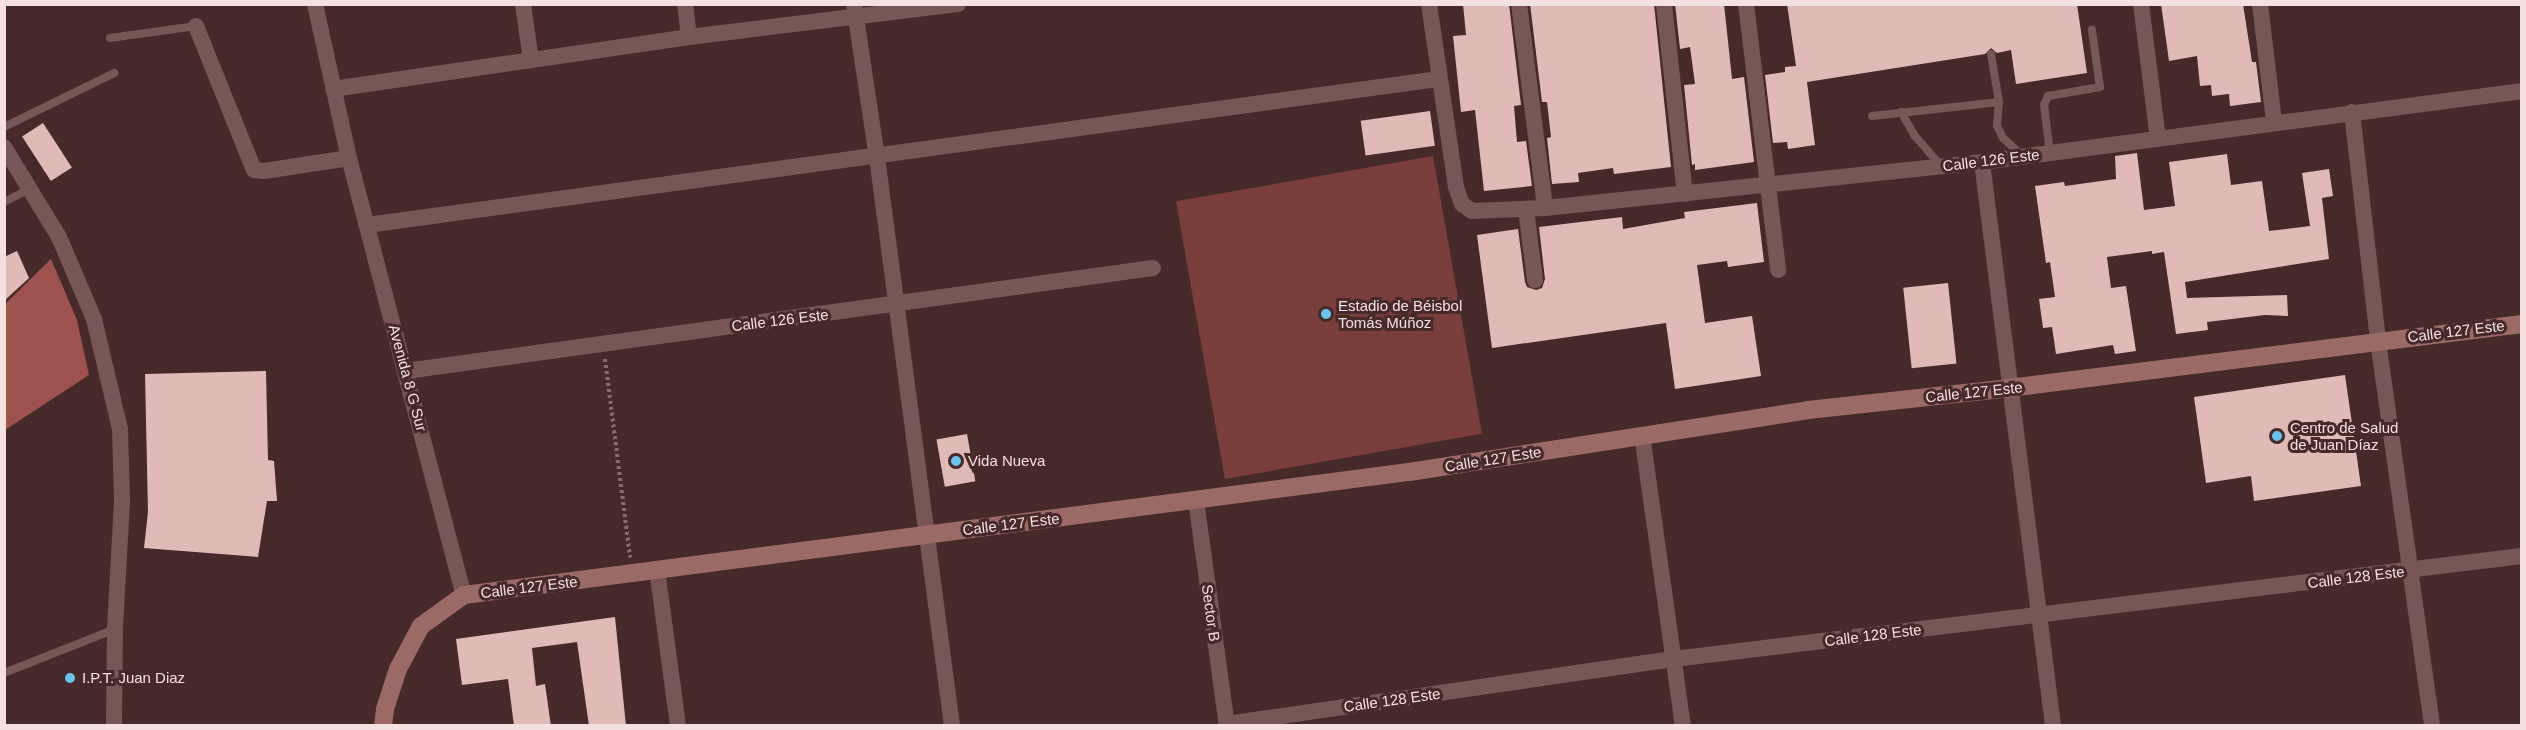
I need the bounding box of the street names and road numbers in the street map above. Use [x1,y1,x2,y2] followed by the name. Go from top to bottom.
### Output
[1941,145,2041,175] street label: Calle 126 Este
[730,305,830,335] street label: Calle 126 Este
[2406,316,2506,346] street label: Calle 127 Este
[385,323,431,433] street label: Avenida 8 G Sur
[1925,378,2023,406] street label: Calle 127 Este
[1443,442,1543,476] street label: Calle 127 Este
[961,509,1061,539] street label: Calle 127 Este
[2306,562,2406,592] street label: Calle 128 Este
[479,572,579,602] street label: Calle 127 Este
[1198,583,1224,643] street label: Sector B
[1823,620,1923,650] street label: Calle 128 Este
[1342,684,1442,716] street label: Calle 128 Este

